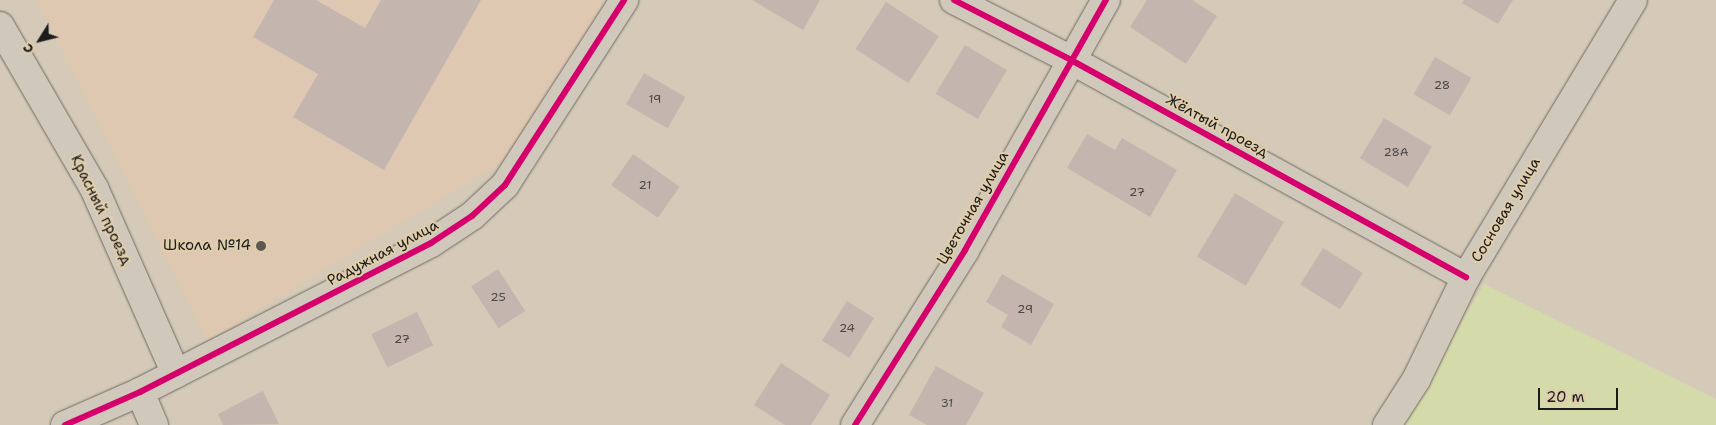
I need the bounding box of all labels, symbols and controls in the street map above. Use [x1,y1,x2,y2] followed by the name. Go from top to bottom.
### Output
[15,15,65,65] north arrow
[18,40,38,58] text: С
[1434,79,1450,93] house number: 28
[1163,90,1271,162] street label: Жёлтый проезд
[649,93,661,107] house number: 19
[1383,146,1409,160] house number: 28А
[933,148,1013,268] street label: Цветочная улица
[67,152,135,268] street label: Красный проезд
[1468,154,1544,266] street label: Сосновая улица
[639,179,651,193] house number: 21
[1129,186,1145,200] house number: 27
[324,216,442,290] street label: Радужная улица
[163,237,251,255] place label: Школа №14
[255,240,267,252] marker: Школа №14
[490,291,506,305] house number: 25
[1017,303,1033,317] house number: 29
[839,322,855,336] house number: 24
[394,333,410,347] house number: 27
[1541,378,1621,410] scale bar
[1546,387,1585,407] text: 20 m
[941,397,953,411] house number: 31

